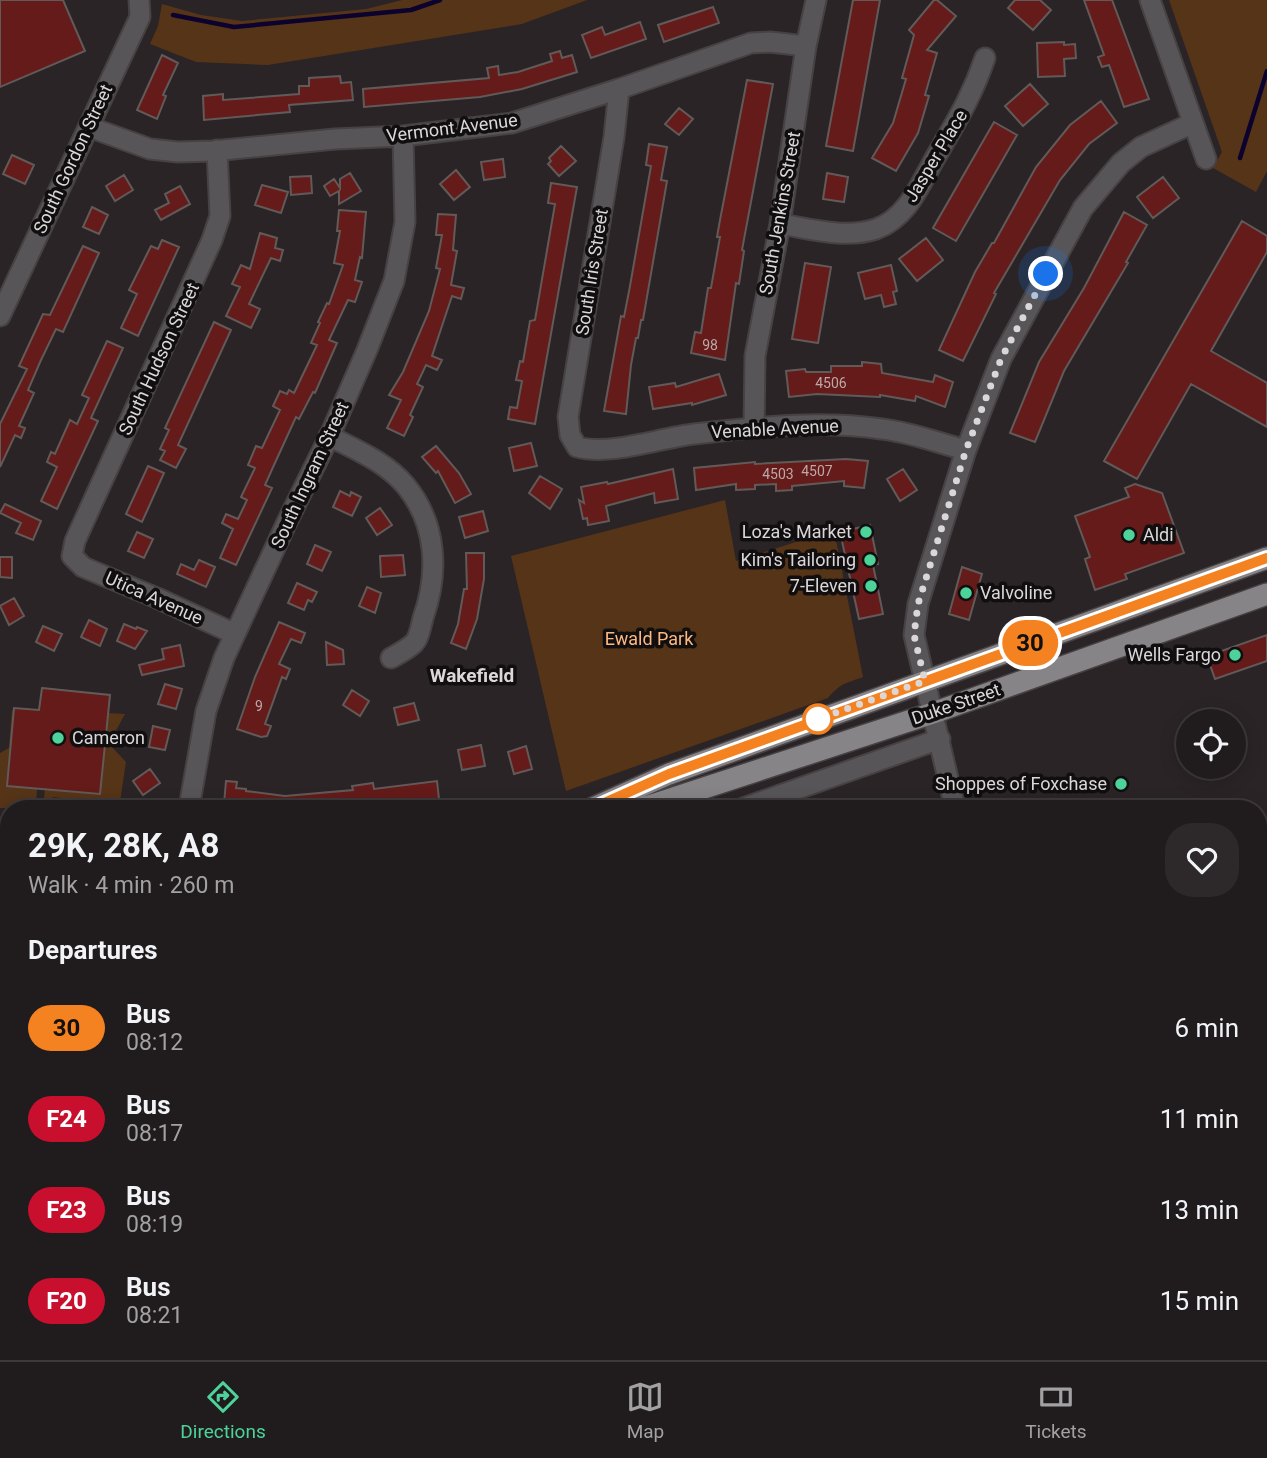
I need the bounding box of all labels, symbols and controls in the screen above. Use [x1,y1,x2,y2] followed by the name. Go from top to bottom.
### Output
[29,81,116,237] street label: South Gordon Street
[900,106,971,206] street label: Jasper Place
[385,109,519,146] street label: Vermont Avenue
[755,130,804,296] street label: South Jenkins Street
[571,207,612,337] street label: South Iris Street
[1028,256,1063,291] your location
[114,279,203,438] street label: South Hudson Street
[702,337,718,353] house number: 98
[815,375,847,391] house number: 4506
[266,398,353,551] street label: South Ingram Street
[711,415,839,442] street label: Venable Avenue
[801,463,833,479] house number: 4507
[762,466,794,482] house number: 4503
[742,521,852,542] place label: Loza's Market
[858,524,874,540] marker: Loza's Market
[1143,524,1174,545] place label: Aldi
[1121,527,1137,543] marker: Aldi
[741,549,856,570] place label: Kim's Tailoring
[862,552,878,568] marker: Kim's Tailoring
[102,567,206,628] street label: Utica Avenue
[790,575,857,596] place label: 7-Eleven
[863,578,879,594] marker: 7-Eleven
[980,582,1052,603] place label: Valvoline
[958,585,974,601] marker: Valvoline
[998,620,1062,666] line badge: 30
[605,628,694,649] park label: Ewald Park
[1016,629,1044,657] text: 30
[1128,644,1221,665] place label: Wells Fargo
[1227,647,1243,663] marker: Wells Fargo
[430,664,514,687] district label: Wakefield
[909,679,1003,728] street label: Duke Street
[255,698,263,714] house number: 9
[803,704,833,734] unlabelled marker
[1176,709,1246,779] map controls
[1176,709,1246,779] button: locate
[72,727,145,748] place label: Cameron
[50,730,66,746] marker: Cameron
[935,773,1107,794] place label: Shoppes of Foxchase
[1113,776,1129,792] marker: Shoppes of Foxchase
[1165,823,1239,897] button: heart
[28,826,219,865] text: 29K, 28K, A8
[28,872,234,899] text: Walk · 4 min · 260 m
[28,935,158,965] text: Departures
[126,999,171,1029] text: Bus
[1174,1013,1239,1043] text: 6 min
[53,1014,80,1042] text: 30
[126,1029,183,1056] text: 08:12
[126,1090,171,1120] text: Bus
[1160,1104,1239,1134] text: 11 min
[46,1105,87,1133] text: F24
[126,1120,183,1147] text: 08:17
[126,1181,171,1211] text: Bus
[1160,1195,1239,1225] text: 13 min
[46,1196,87,1224] text: F23
[126,1211,183,1238] text: 08:19
[126,1272,171,1302] text: Bus
[1160,1286,1239,1316] text: 15 min
[46,1287,87,1315] text: F20
[126,1302,183,1329] text: 08:21
[180,1378,266,1443] tab: Directions
[626,1378,664,1443] tab: Map
[1025,1378,1087,1443] tab: Tickets

